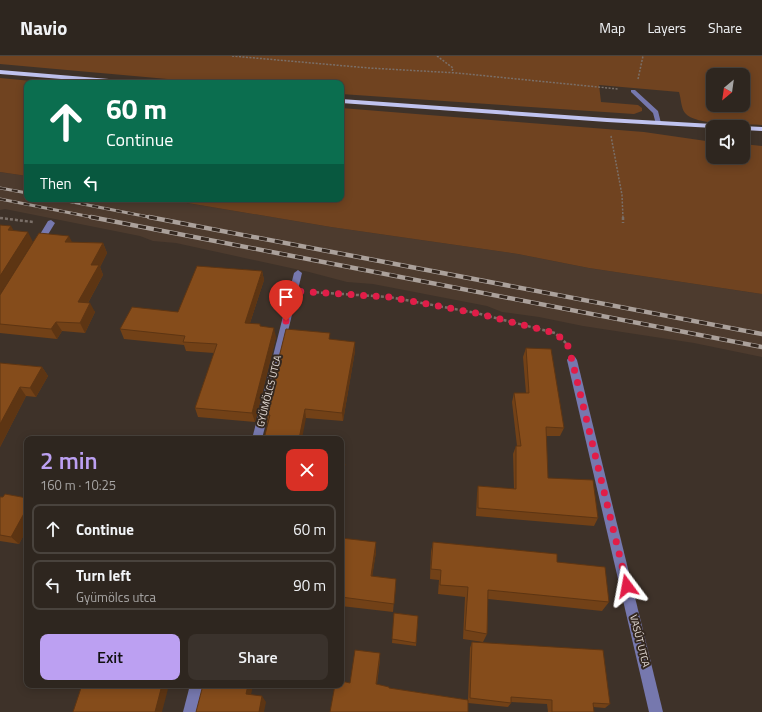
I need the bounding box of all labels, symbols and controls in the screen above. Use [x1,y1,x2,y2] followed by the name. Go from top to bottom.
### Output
[20,13,67,42] text: Navio
[599,17,625,38] text: Map
[647,17,686,38] text: Layers
[708,17,742,38] text: Share
[706,68,750,112] north arrow
[706,68,750,164] map controls
[106,87,167,130] text: 60 m
[40,96,92,148] icon: ahead
[706,120,750,164] button: sound
[106,126,173,153] text: Continue
[40,172,72,195] text: Then
[80,172,102,194] icon: left
[269,280,303,321] pin
[275,286,297,308] icon: arrive
[253,354,285,428] street label: GYÜMÖLCS UTCA
[40,442,98,478] text: 2 min
[286,449,328,491] button: close
[40,475,116,495] text: 160 m · 10:25
[42,518,64,540] icon: ahead
[76,518,134,541] text: Continue
[293,518,326,541] text: 60 m
[76,564,131,587] text: Turn left
[606,565,648,607] position arrow
[42,574,64,596] icon: left
[293,574,326,597] text: 90 m
[76,587,156,607] text: Gyümölcs utca
[626,613,654,669] street label: VASÚT UTCA
[40,634,180,680] button: Exit
[188,634,328,680] button: Share

